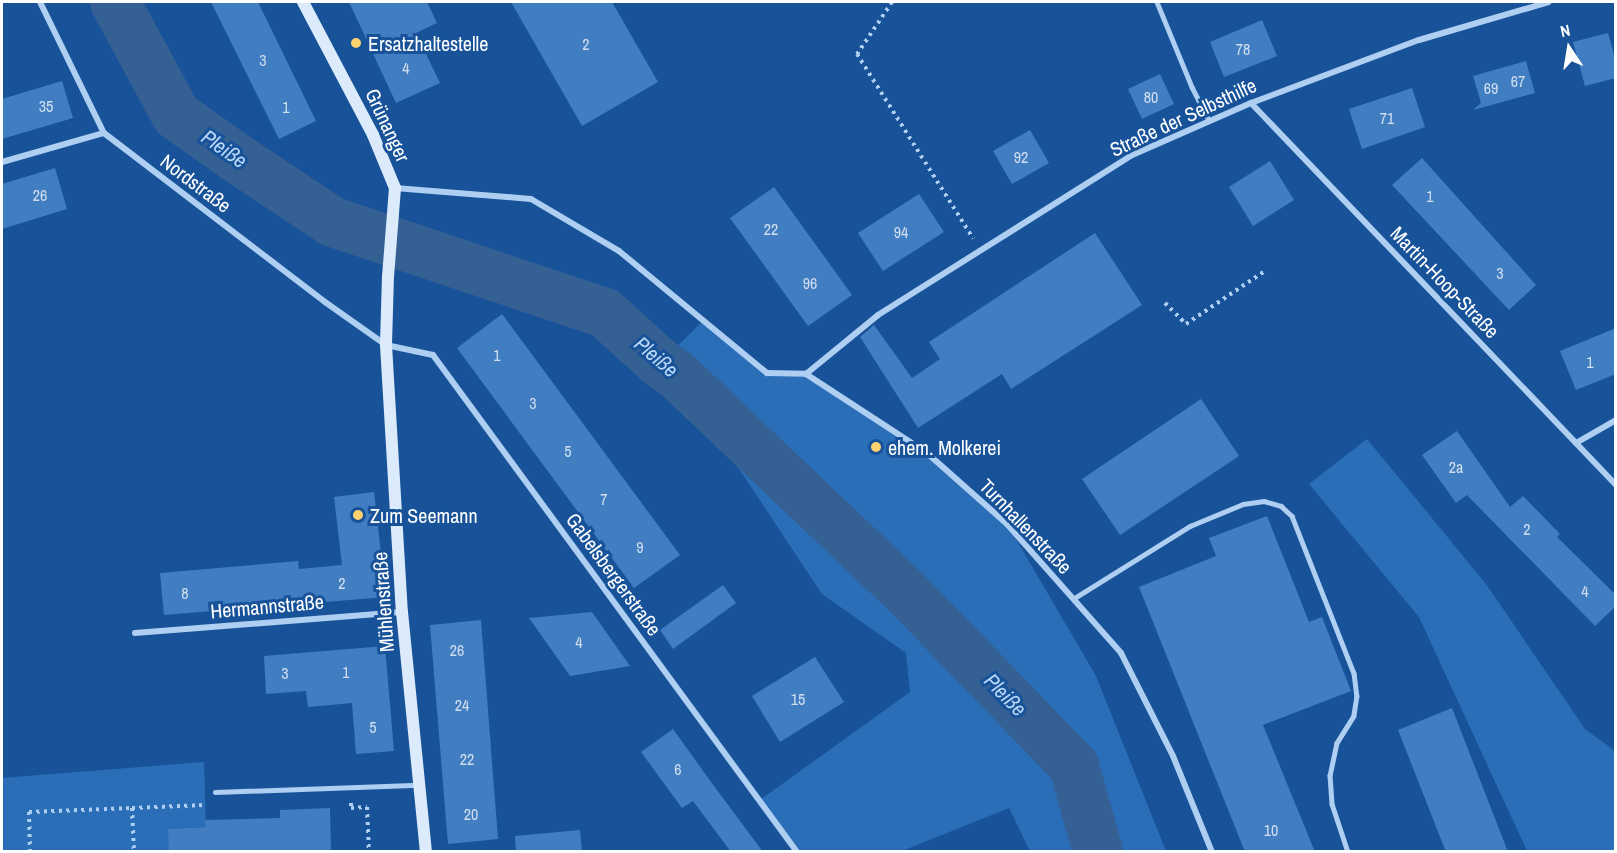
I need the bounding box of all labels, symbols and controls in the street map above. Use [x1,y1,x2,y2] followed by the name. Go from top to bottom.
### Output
[1539,18,1599,78] north arrow
[1558,19,1572,42] text: N
[368,31,488,55] place label: Ersatzhaltestelle
[582,34,590,54] house number: 2
[349,36,363,50] marker: Ersatzhaltestelle
[1236,39,1250,59] house number: 78
[259,50,267,70] house number: 3
[402,58,410,78] house number: 4
[1511,71,1525,91] house number: 67
[1106,73,1260,161] street label: Straße der Selbsthilfe
[1484,78,1498,98] house number: 69
[361,84,415,166] street label: Grünanger
[1144,87,1158,107] house number: 80
[39,96,53,116] house number: 35
[282,97,290,117] house number: 1
[1380,108,1394,128] house number: 71
[196,124,252,174] water label: Pleiße
[1014,147,1028,167] house number: 92
[156,149,236,217] street label: Nordstraße
[33,185,47,205] house number: 26
[1426,186,1434,206] house number: 1
[764,219,778,239] house number: 22
[1386,221,1504,343] street label: Martin-Hoop-Straße
[894,222,908,242] house number: 94
[1496,263,1504,283] house number: 3
[803,273,817,293] house number: 96
[629,331,683,383] water label: Pleiße
[493,345,501,365] house number: 1
[1586,352,1594,372] house number: 1
[529,393,537,413] house number: 3
[888,435,1001,459] place label: ehem. Molkerei
[869,440,883,454] marker: ehem. Molkerei
[564,441,572,461] house number: 5
[1449,457,1463,477] house number: 2a
[975,474,1077,578] street label: Turnhallenstraße
[600,489,608,509] house number: 7
[370,503,478,527] place label: Zum Seemann
[351,508,365,522] marker: Zum Seemann
[561,508,667,640] street label: Gabelsbergerstraße
[1523,519,1531,539] house number: 2
[636,537,644,557] house number: 9
[368,551,398,653] street label: Mühlenstraße
[338,573,346,593] house number: 2
[1581,581,1589,601] house number: 4
[181,583,189,603] house number: 8
[209,589,325,623] street label: Hermannstraße
[575,632,583,652] house number: 4
[450,640,464,660] house number: 26
[342,662,350,682] house number: 1
[281,663,289,683] house number: 3
[979,668,1031,722] water label: Pleiße
[791,689,805,709] house number: 15
[455,695,469,715] house number: 24
[369,717,377,737] house number: 5
[460,749,474,769] house number: 22
[674,759,682,779] house number: 6
[464,804,478,824] house number: 20
[1264,820,1278,840] house number: 10

